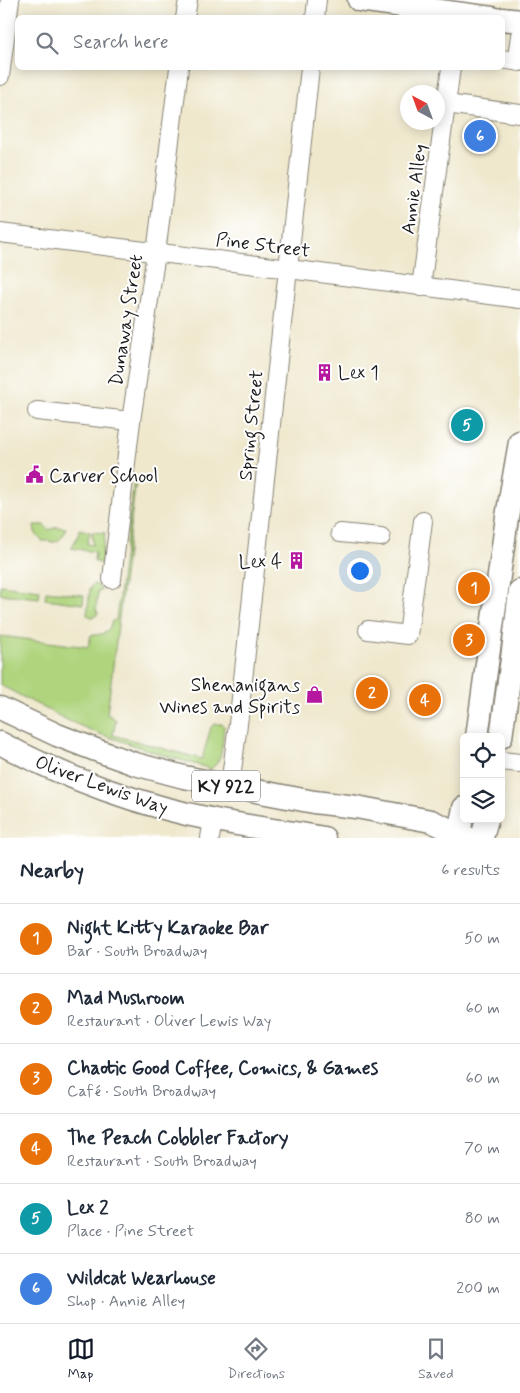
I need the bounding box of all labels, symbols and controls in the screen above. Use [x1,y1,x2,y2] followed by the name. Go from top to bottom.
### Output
[15,15,505,70] search box
[33,29,61,57] icon: search
[73,30,169,55] text: Search here
[400,85,445,130] north arrow
[464,117,496,155] pin: 6
[396,142,433,236] street label: Annie Alley
[214,227,311,264] street label: Pine Street
[104,253,150,388] street label: Dunaway Street
[338,361,379,386] place label: Lex 1
[314,362,334,382] building icon: Lex 1
[233,369,273,482] street label: Spring Street
[451,406,483,444] pin: 5
[49,464,158,489] place label: Carver School
[25,465,45,485] public building icon: Carver School
[239,550,282,575] place label: Lex 4
[286,551,306,571] building icon: Lex 4
[347,558,373,584] your location
[458,569,490,607] pin: 1
[453,621,485,659] pin: 3
[159,673,301,720] place label: Shenanigans Wines and Spirits
[356,674,388,712] pin: 2
[409,681,441,719] pin: 4
[304,685,324,705] shop icon: Shenanigans Wines and Spirits
[460,733,505,823] map controls
[460,733,505,778] button: locate
[31,750,171,822] street label: Oliver Lewis Way
[192,770,260,801] road number: KY 922
[460,778,505,823] button: layers
[20,857,84,885] text: Nearby
[441,860,500,881] text: 6 results
[67,916,269,941] text: Night Kitty Karaoke Bar
[32,928,40,949] text: 1
[464,928,500,949] text: 50 m
[67,941,207,962] text: Bar · South Broadway
[67,986,185,1011] text: Mad Mushroom
[32,998,40,1019] text: 2
[466,998,500,1019] text: 60 m
[67,1011,271,1032] text: Restaurant · Oliver Lewis Way
[67,1056,378,1081] text: Chaotic Good Coffee, Comics, & Games
[32,1068,40,1089] text: 3
[466,1068,500,1089] text: 60 m
[67,1081,216,1102] text: Café · South Broadway
[67,1126,288,1151] text: The Peach Cobbler Factory
[31,1138,41,1159] text: 4
[464,1138,500,1159] text: 70 m
[67,1151,257,1172] text: Restaurant · South Broadway
[67,1196,109,1221] text: Lex 2
[31,1208,41,1229] text: 5
[465,1208,500,1229] text: 80 m
[67,1221,194,1242] text: Place · Pine Street
[67,1266,216,1291] text: Wildcat Wearhouse
[32,1278,40,1299] text: 6
[456,1278,500,1299] text: 200 m
[67,1291,185,1312] text: Shop · Annie Alley
[67,1335,95,1383] tab: Map
[228,1335,285,1383] tab: Directions
[418,1335,453,1383] tab: Saved

